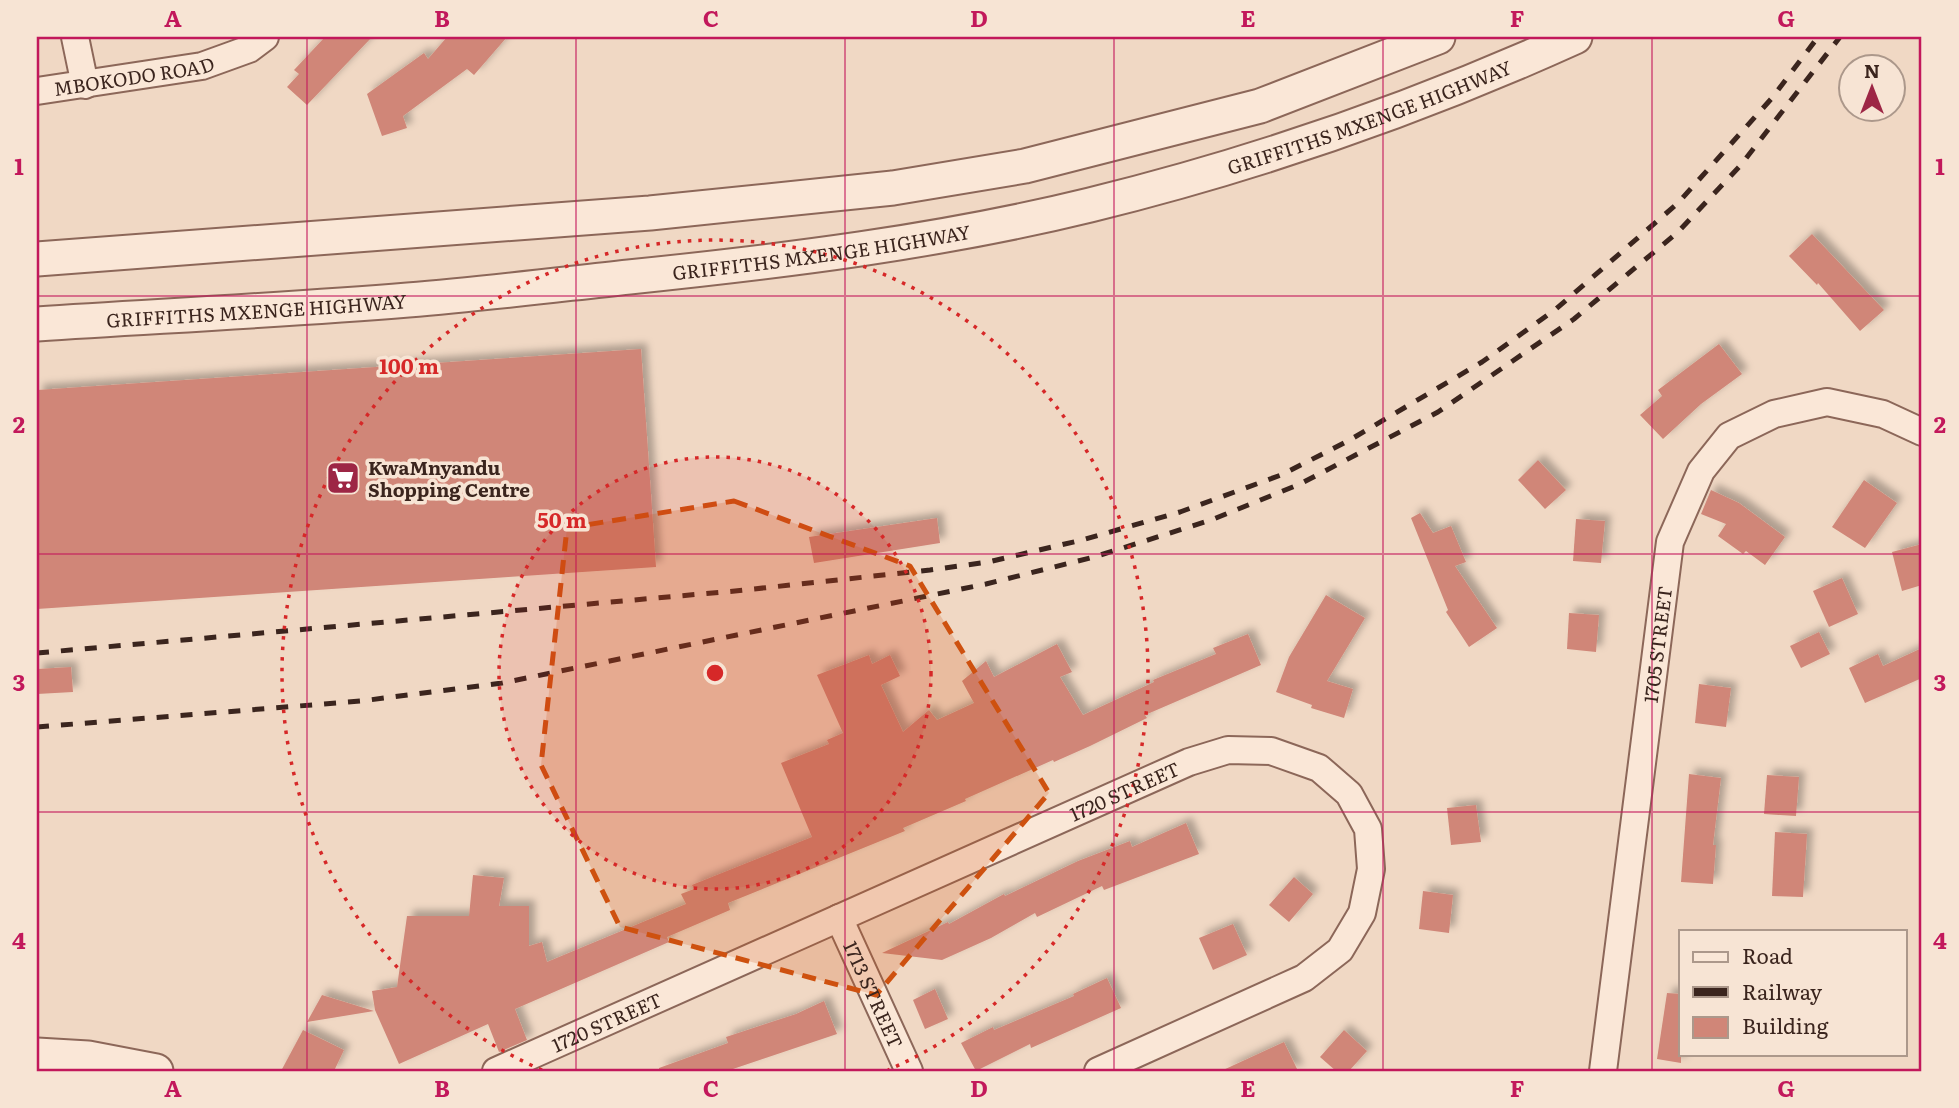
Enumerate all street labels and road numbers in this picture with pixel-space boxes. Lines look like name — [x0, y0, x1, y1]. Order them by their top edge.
street label: MBOKODO ROAD — [52, 49, 218, 102]
street label: GRIFFITHS MXENGE HIGHWAY — [1224, 52, 1516, 181]
street label: GRIFFITHS MXENGE HIGHWAY — [671, 217, 973, 286]
street label: GRIFFITHS MXENGE HIGHWAY — [105, 286, 408, 334]
street label: 1705 STREET — [1636, 584, 1678, 705]
street label: 1720 STREET — [1065, 754, 1184, 828]
street label: 1713 STREET — [837, 936, 911, 1053]
street label: 1720 STREET — [547, 985, 666, 1058]

